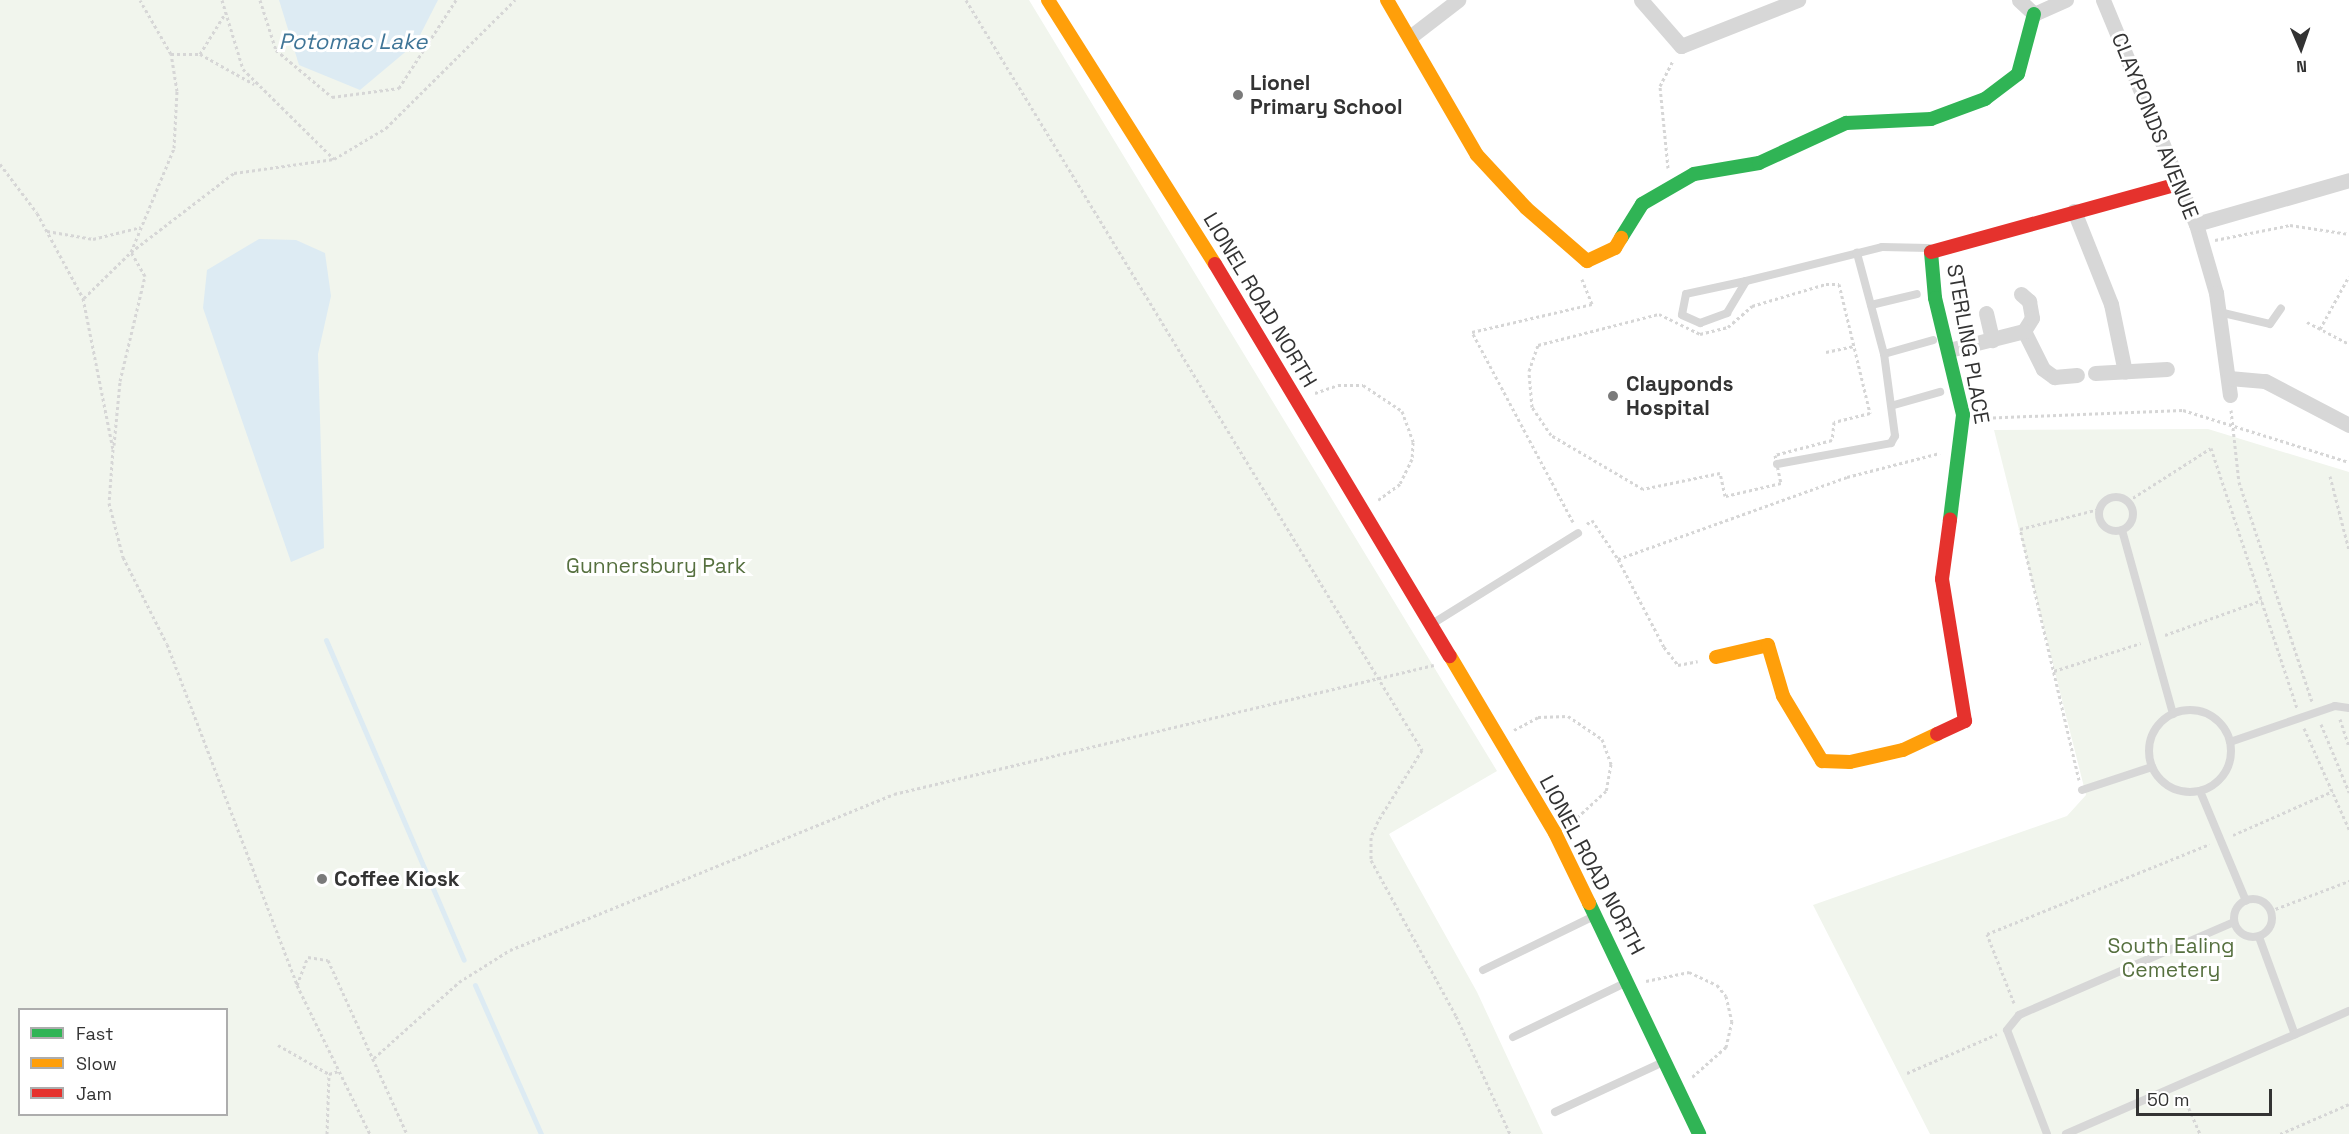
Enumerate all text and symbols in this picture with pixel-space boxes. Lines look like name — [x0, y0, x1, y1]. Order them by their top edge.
north arrow — [2271, 18, 2331, 78]
water label: Potomac Lake — [279, 29, 427, 55]
street label: CLAYPONDS AVENUE — [2106, 29, 2204, 223]
text: N — [2296, 56, 2307, 77]
place label: Lionel Primary School — [1250, 70, 1403, 120]
marker: Lionel Primary School — [1231, 88, 1245, 102]
street label: LIONEL ROAD NORTH — [1198, 208, 1322, 392]
street label: STERLING PLACE — [1942, 262, 1994, 426]
place label: Clayponds Hospital — [1626, 371, 1733, 421]
marker: Clayponds Hospital — [1604, 387, 1622, 405]
park label: Gunnersbury Park — [566, 553, 746, 579]
street label: LIONEL ROAD NORTH — [1534, 771, 1650, 959]
place label: Coffee Kiosk — [334, 866, 460, 892]
marker: Coffee Kiosk — [315, 872, 329, 886]
park label: South Ealing Cemetery — [2107, 933, 2235, 983]
legend — [18, 1008, 228, 1116]
text: Fast — [76, 1022, 113, 1045]
text: Slow — [76, 1052, 117, 1075]
scale bar — [2139, 1077, 2276, 1115]
text: Jam — [76, 1082, 112, 1105]
text: 50 m — [2147, 1088, 2189, 1111]

